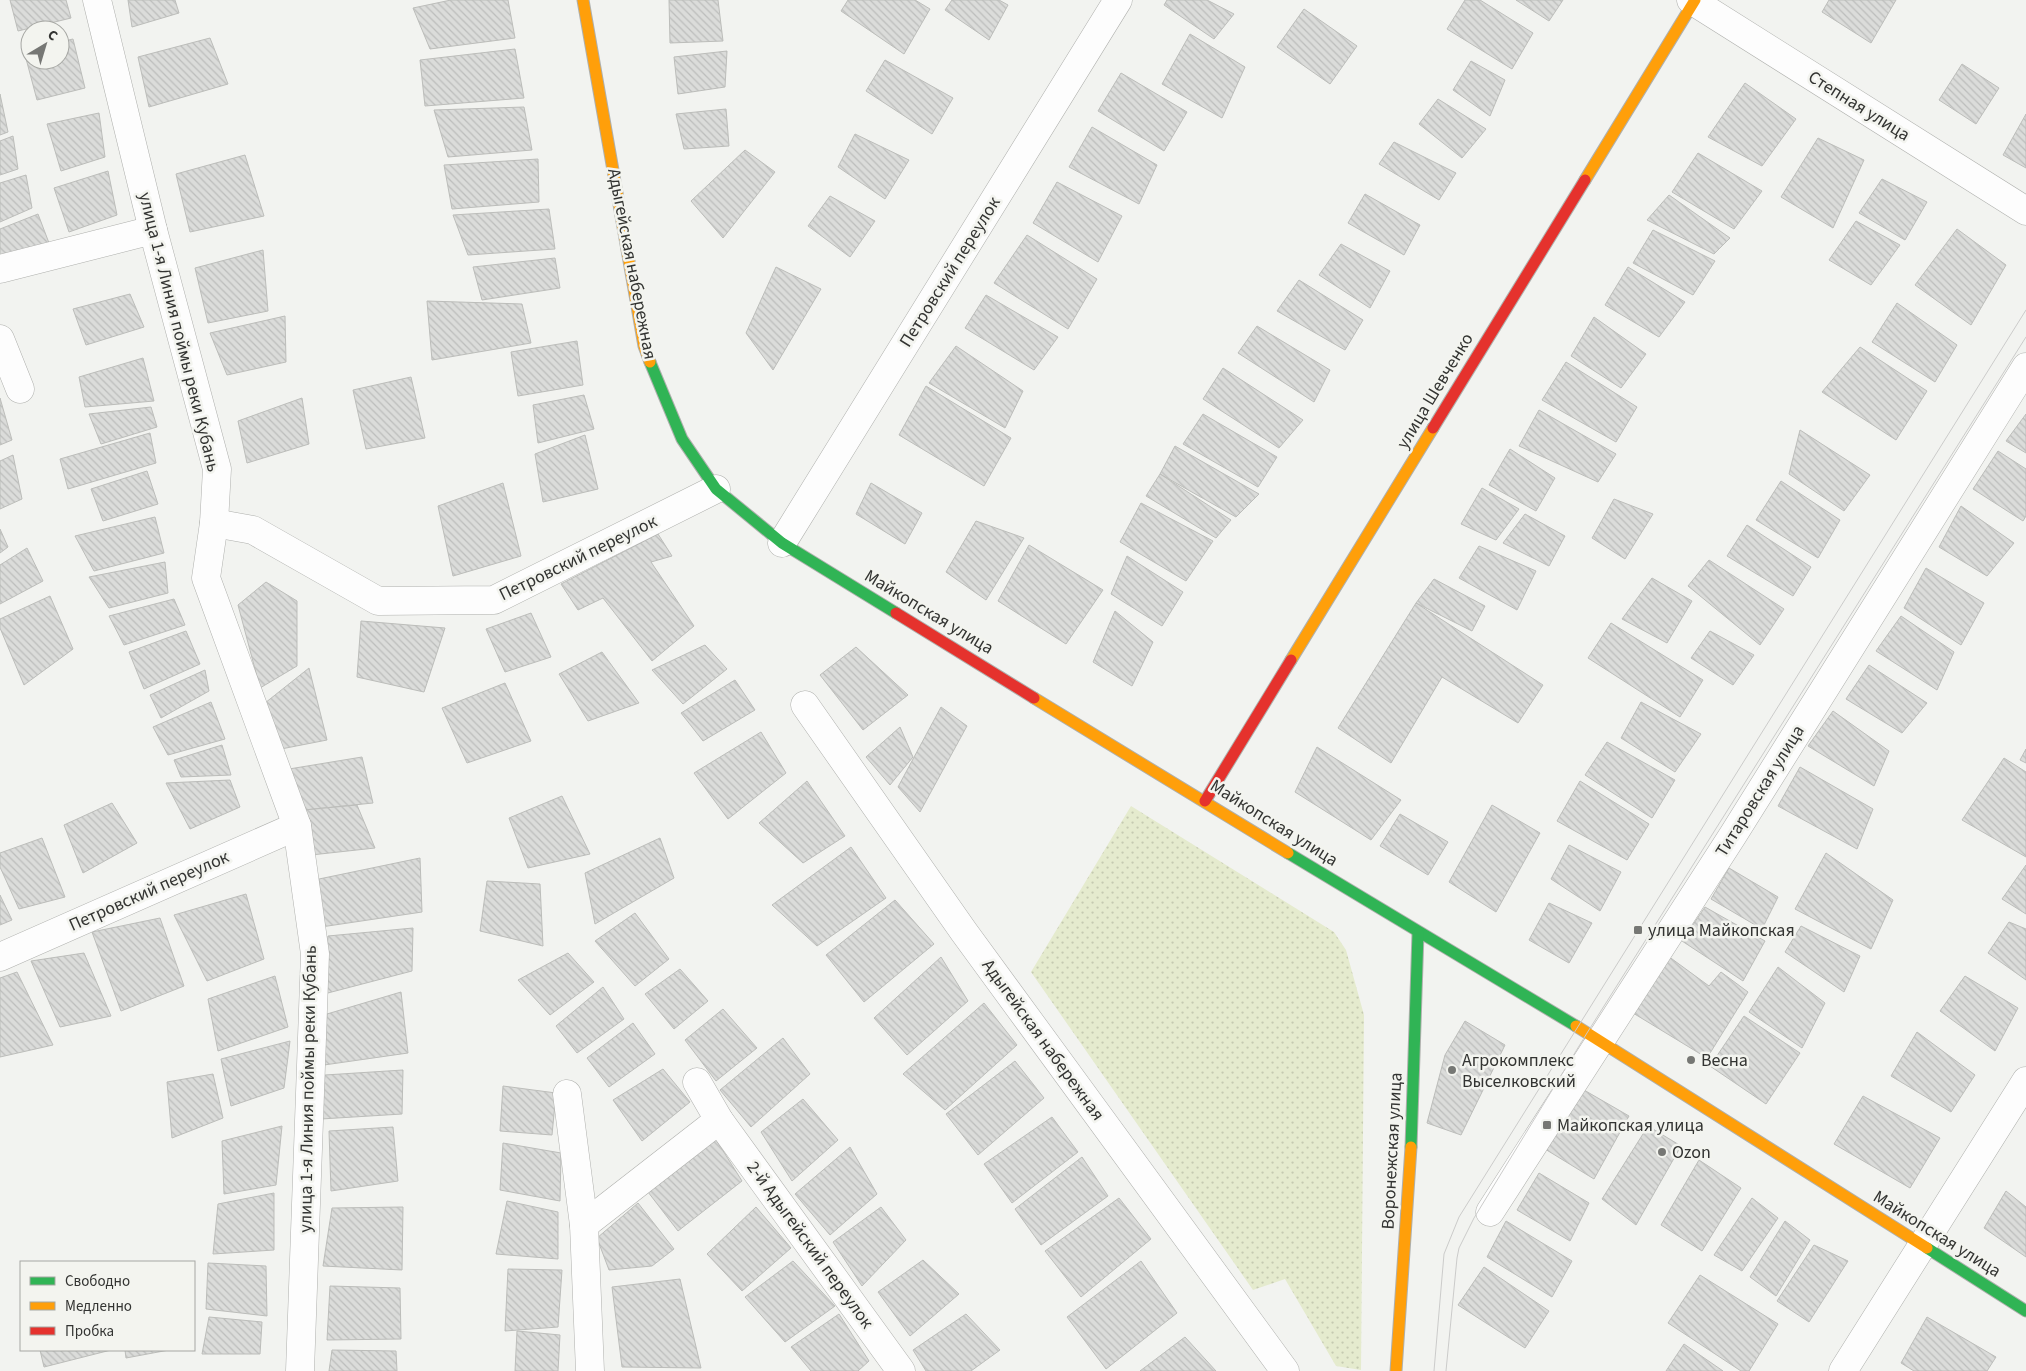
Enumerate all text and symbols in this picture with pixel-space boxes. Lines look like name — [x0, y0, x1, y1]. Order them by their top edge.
north arrow — [20, 20, 70, 70]
text: С — [43, 25, 62, 46]
street label: Степная улица — [1803, 65, 1915, 147]
street label: Адыгейская набережная — [601, 166, 663, 362]
street label: улица 1-я Линия поймы реки Кубань — [132, 190, 226, 475]
street label: Петровский переулок — [894, 192, 1006, 352]
street label: улица Шевченко — [1391, 328, 1479, 454]
street label: Петровский переулок — [495, 509, 661, 607]
street label: Майкопская улица — [860, 564, 998, 660]
street label: Титаровская улица — [1709, 720, 1811, 862]
street label: Майкопская улица — [1205, 774, 1343, 872]
street label: Петровский переулок — [65, 844, 233, 938]
place label: улица Майкопская — [1648, 918, 1795, 943]
marker: улица Майкопская — [1632, 924, 1644, 936]
street label: улица 1-я Линия поймы реки Кубань — [293, 945, 323, 1233]
street label: Адыгейская набережная — [976, 954, 1110, 1126]
place label: Агрокомплекс Выселковский — [1462, 1048, 1576, 1094]
place label: Весна — [1701, 1048, 1748, 1073]
marker: Весна — [1685, 1054, 1697, 1066]
marker: Агрокомплекс Выселковский — [1446, 1064, 1458, 1076]
street label: Воронежская улица — [1375, 1072, 1409, 1230]
place label: Майкопская улица — [1557, 1113, 1704, 1138]
marker: Майкопская улица — [1541, 1119, 1553, 1131]
place label: Ozon — [1672, 1140, 1711, 1165]
marker: Ozon — [1656, 1146, 1668, 1158]
street label: 2-й Адыгейский переулок — [741, 1156, 879, 1334]
street label: Майкопская улица — [1868, 1185, 2006, 1283]
legend — [20, 1261, 195, 1351]
text: Свободно — [65, 1271, 130, 1292]
text: Медленно — [65, 1296, 132, 1317]
text: Пробка — [65, 1321, 114, 1342]

